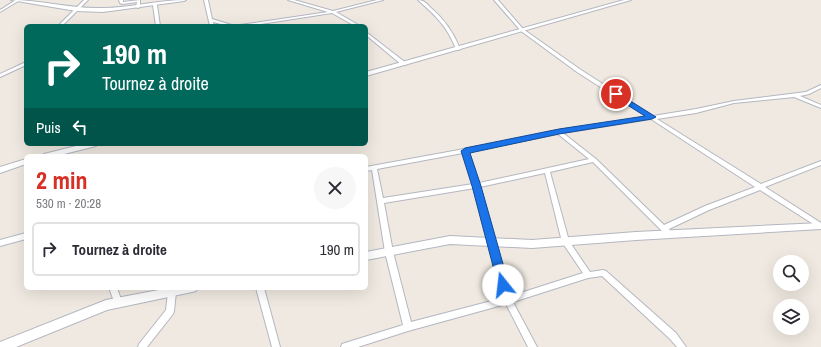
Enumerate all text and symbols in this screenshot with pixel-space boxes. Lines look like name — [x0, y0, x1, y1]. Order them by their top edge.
text: 190 m — [102, 35, 167, 73]
icon: right — [36, 40, 88, 92]
text: Tournez à droite — [102, 71, 209, 96]
pin — [599, 77, 633, 111]
icon: arrive — [605, 83, 627, 105]
icon: left — [69, 116, 91, 138]
text: Puis — [36, 117, 61, 138]
text: 2 min — [36, 164, 87, 196]
button: close — [314, 167, 356, 209]
text: 530 m · 20:28 — [36, 195, 101, 212]
icon: right — [38, 238, 60, 260]
text: Tournez à droite — [72, 239, 167, 260]
text: 190 m — [320, 239, 354, 260]
map controls — [773, 255, 809, 335]
button: search — [773, 255, 809, 291]
position arrow — [482, 264, 524, 306]
button: layers — [773, 299, 809, 335]

